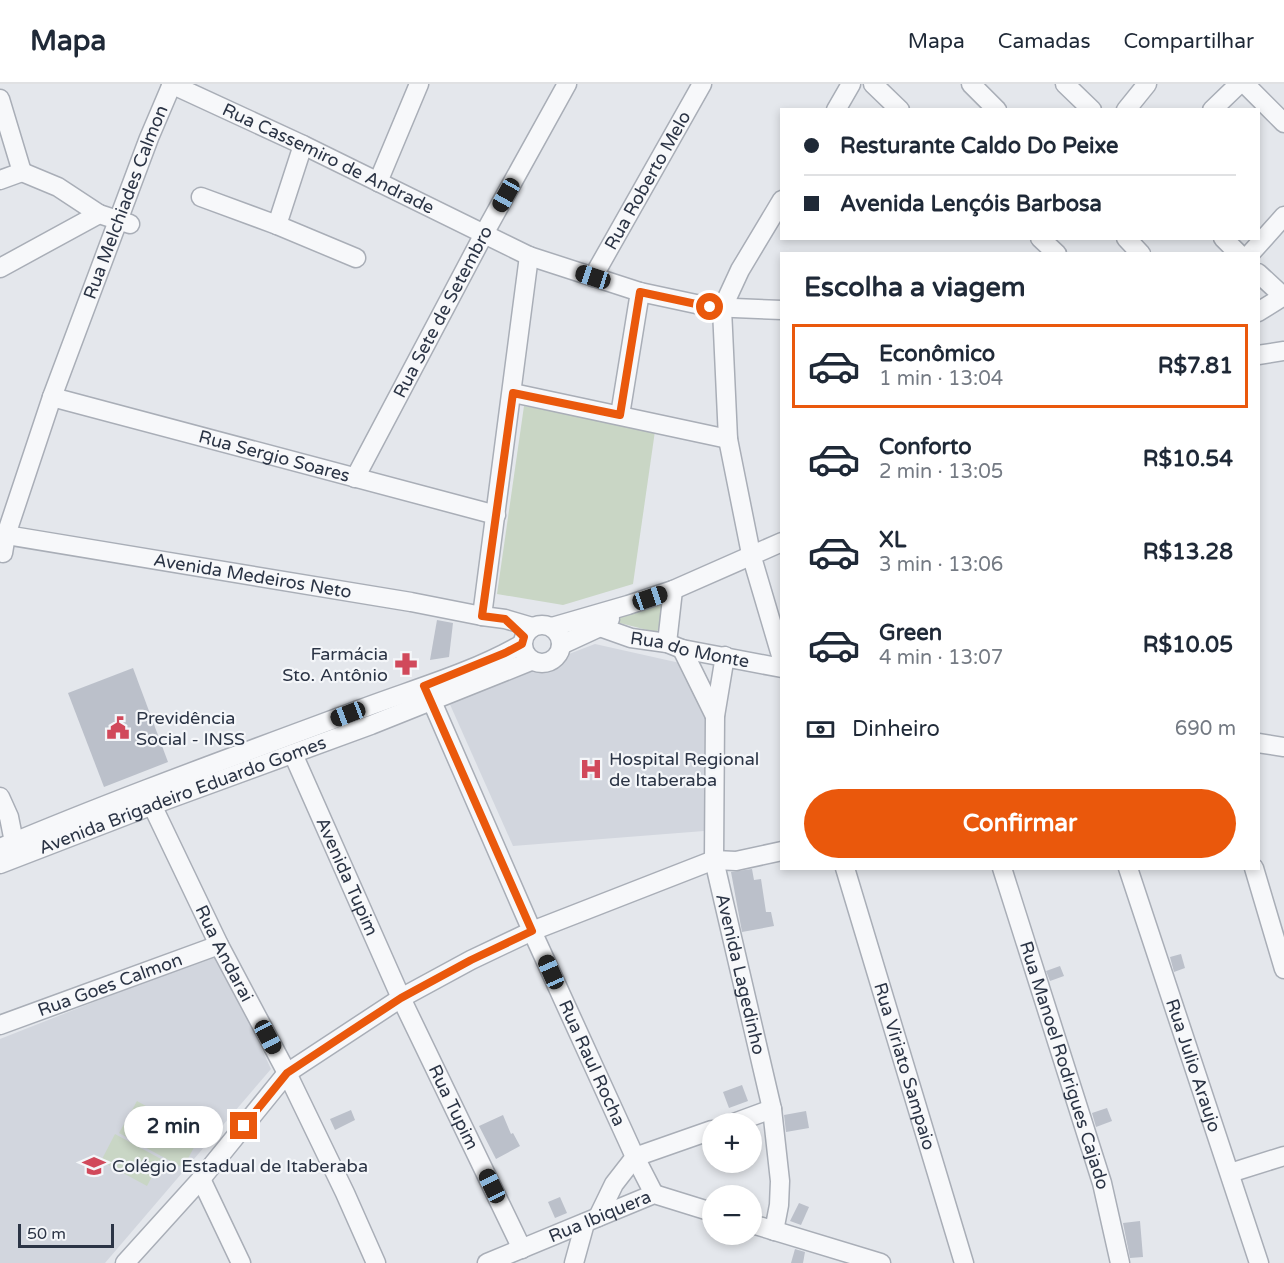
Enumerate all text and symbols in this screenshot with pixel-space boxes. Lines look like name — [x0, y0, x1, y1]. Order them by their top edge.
text: Mapa — [30, 24, 106, 58]
text: Mapa — [908, 29, 965, 54]
text: Camadas — [998, 29, 1090, 54]
text: Compartilhar — [1123, 29, 1254, 54]
street label: Rua Cassemiro de Andrade — [219, 98, 438, 219]
street label: Rua Melchiades Calmon — [79, 102, 173, 302]
street label: Rua Roberto Melo — [600, 107, 696, 254]
text: Resturante Caldo Do Peixe — [840, 133, 1119, 159]
car — [489, 175, 523, 215]
text: Avenida Lençóis Barbosa — [840, 191, 1102, 217]
street label: Rua Sete de Setembro — [388, 222, 497, 402]
car — [573, 263, 613, 291]
text: Escolha a viagem — [804, 271, 1026, 304]
route start — [696, 293, 723, 320]
icon: car — [807, 339, 861, 393]
text: Econômico — [879, 341, 995, 367]
text: R$7.81 — [1158, 353, 1233, 379]
text: 1 min · 13:04 — [879, 367, 1003, 391]
street label: Rua Sergio Soares — [196, 425, 352, 487]
icon: car — [807, 432, 861, 486]
text: Conforto — [879, 434, 972, 460]
text: R$10.54 — [1143, 446, 1233, 472]
text: 2 min · 13:05 — [879, 460, 1003, 484]
icon: car — [807, 525, 861, 579]
text: XL — [879, 527, 906, 553]
text: R$13.28 — [1143, 539, 1233, 565]
street label: Avenida Medeiros Neto — [152, 549, 353, 603]
text: 3 min · 13:06 — [879, 553, 1003, 577]
car — [630, 584, 670, 612]
icon: car — [807, 618, 861, 672]
text: Green — [879, 620, 942, 646]
street label: Rua do Monte — [629, 627, 751, 673]
text: R$10.05 — [1143, 632, 1233, 658]
place label: Farmácia Sto. Antônio — [282, 643, 388, 686]
text: 4 min · 13:07 — [879, 646, 1003, 670]
pharmacy icon: Farmácia Sto. Antônio — [393, 651, 419, 677]
car — [328, 699, 368, 729]
place label: Previdência Social - INSS — [136, 707, 245, 750]
icon: cash — [804, 713, 837, 746]
public building icon: Previdência Social - INSS — [105, 715, 131, 741]
text: Dinheiro — [852, 716, 940, 742]
text: 690 m — [1175, 717, 1236, 741]
street label: Avenida Brigadeiro Eduardo Gomes — [36, 731, 329, 859]
place label: Hospital Regional de Itaberaba — [609, 748, 759, 791]
hospital icon: Hospital Regional de Itaberaba — [578, 756, 604, 782]
button: Confirmar — [804, 789, 1236, 858]
street label: Avenida Tupim — [311, 814, 383, 939]
street label: Avenida Lagedinho — [711, 891, 770, 1057]
street label: Rua Andarai — [190, 901, 258, 1006]
street label: Rua Manoel Rodrigues Cajado — [1015, 938, 1114, 1192]
street label: Rua Goes Calmon — [35, 948, 185, 1021]
car — [535, 952, 567, 992]
street label: Rua Viriato Sampaio — [869, 980, 940, 1153]
street label: Rua Julio Araujo — [1161, 996, 1226, 1135]
street label: Rua Raul Rocha — [554, 997, 630, 1130]
car — [252, 1017, 284, 1057]
street label: Rua Tupim — [424, 1061, 483, 1153]
callout: 2 min — [124, 1105, 223, 1147]
route end — [230, 1112, 257, 1139]
map controls — [702, 1113, 762, 1245]
button: + — [702, 1113, 762, 1173]
text: 2 min — [147, 1115, 200, 1139]
school or university icon: Colégio Estadual de Itaberaba — [81, 1153, 107, 1179]
place label: Colégio Estadual de Itaberaba — [112, 1155, 368, 1177]
car — [476, 1166, 508, 1206]
street label: Rua Ibiquera — [545, 1185, 654, 1247]
button: − — [702, 1185, 762, 1245]
scale bar — [18, 1221, 114, 1248]
text: 50 m — [27, 1224, 66, 1244]

